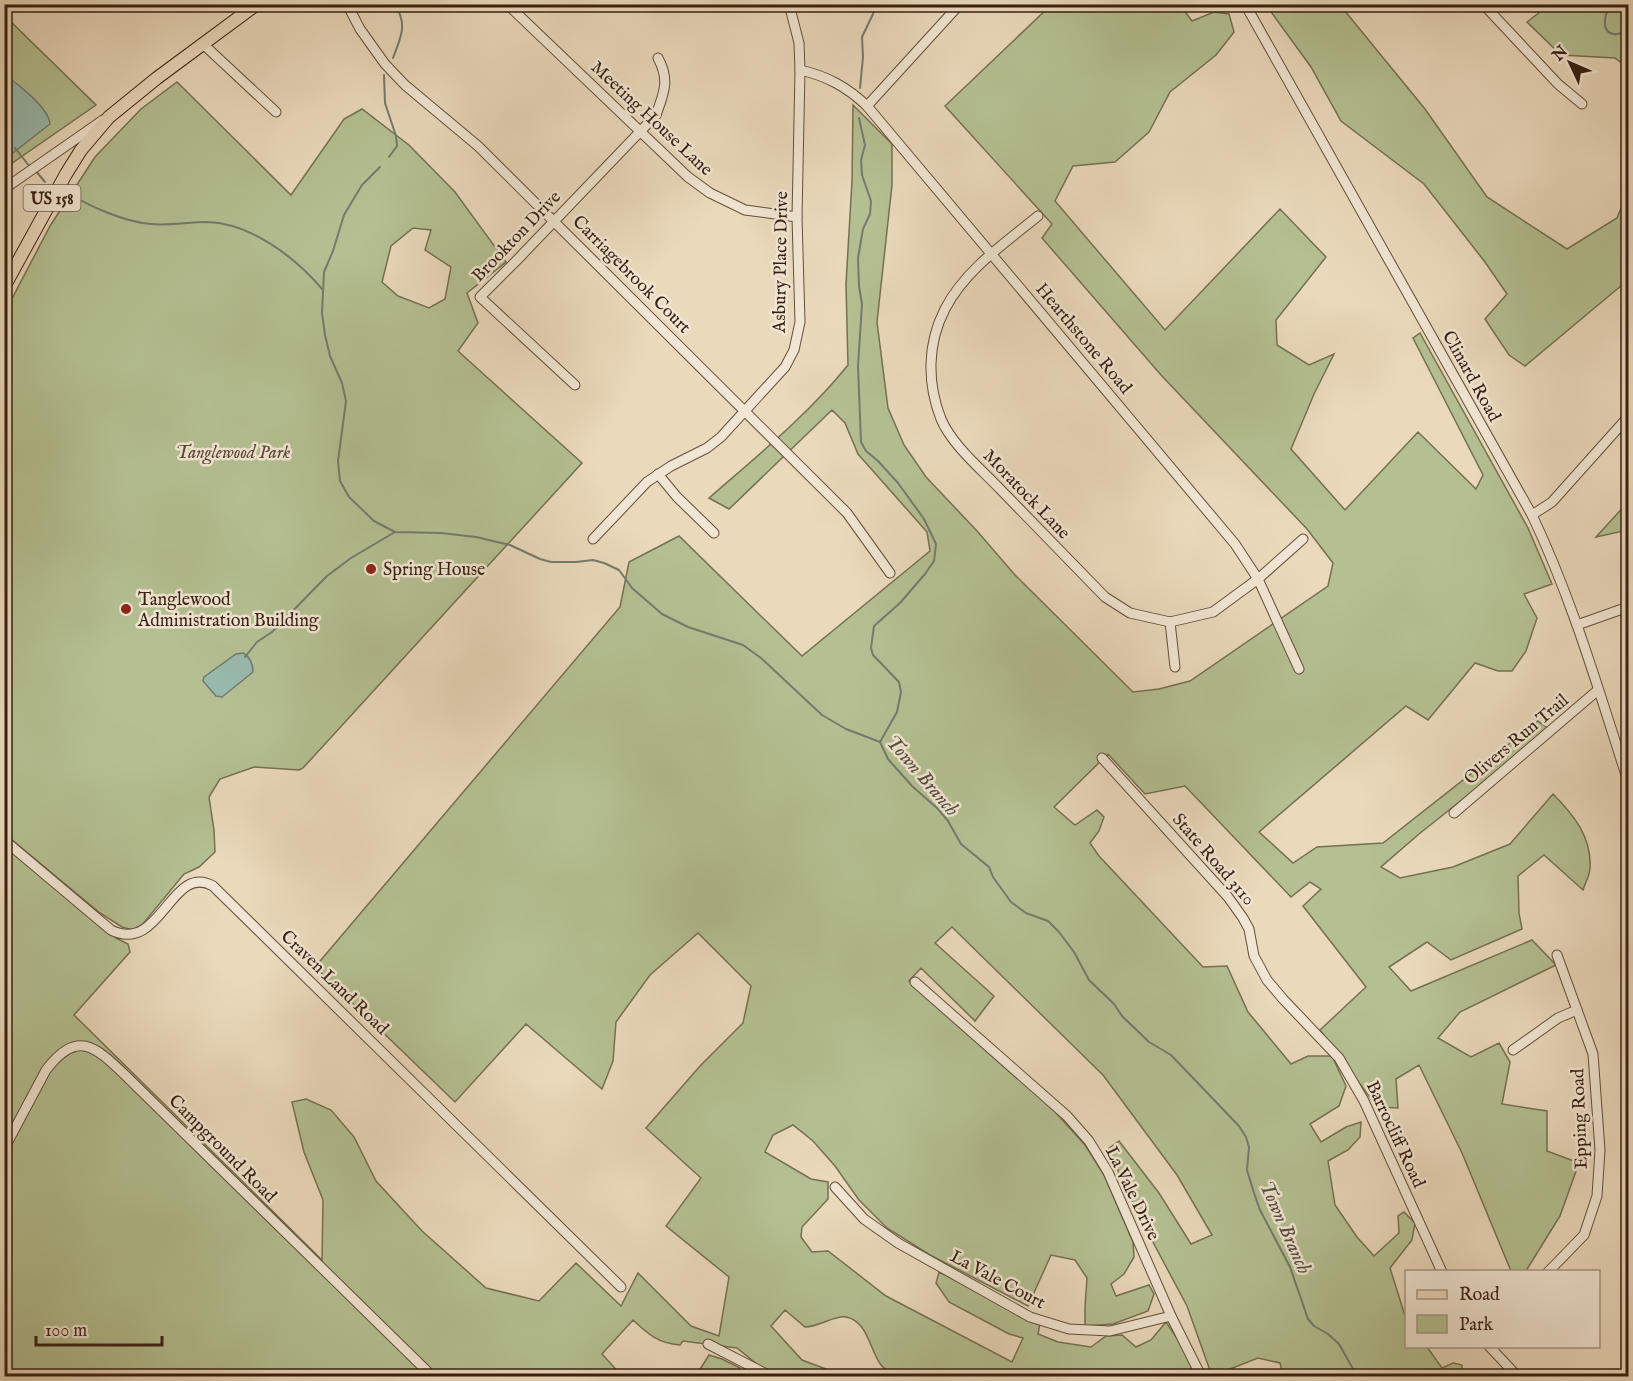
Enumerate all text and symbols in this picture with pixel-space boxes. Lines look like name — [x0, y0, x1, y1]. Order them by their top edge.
north arrow — [1540, 33, 1600, 93]
text: N — [1548, 42, 1573, 67]
street label: Meeting House Lane — [585, 57, 717, 182]
road number: US 158 — [23, 185, 80, 211]
street label: Brookton Drive — [468, 186, 567, 288]
street label: Asbury Place Drive — [769, 191, 794, 334]
street label: Carriagebrook Court — [567, 211, 695, 339]
street label: Hearthstone Road — [1030, 279, 1136, 400]
street label: Clinard Road — [1436, 327, 1505, 427]
park label: Tanglewood Park — [176, 442, 290, 465]
street label: Moratock Lane — [977, 445, 1075, 545]
place label: Spring House — [383, 559, 485, 582]
marker: Spring House — [364, 562, 378, 576]
place label: Tanglewood Administration Building — [137, 589, 319, 633]
marker: Tanglewood Administration Building — [119, 602, 133, 616]
street label: Olivers Run Trail — [1460, 690, 1574, 791]
water label: Town Branch — [880, 730, 964, 822]
street label: State Road 3110 — [1166, 809, 1259, 911]
street label: Craven Land Road — [275, 926, 393, 1041]
street label: Epping Road — [1567, 1068, 1594, 1170]
street label: Barrocliff Road — [1360, 1077, 1430, 1192]
street label: Campground Road — [163, 1090, 281, 1208]
street label: La Vale Drive — [1099, 1143, 1164, 1244]
water label: Town Branch — [1253, 1177, 1317, 1279]
street label: La Vale Court — [946, 1246, 1049, 1315]
legend — [1405, 1270, 1600, 1348]
text: Road — [1459, 1284, 1500, 1307]
scale bar — [36, 1309, 162, 1347]
text: Park — [1459, 1314, 1494, 1337]
text: 100 m — [45, 1320, 87, 1343]

